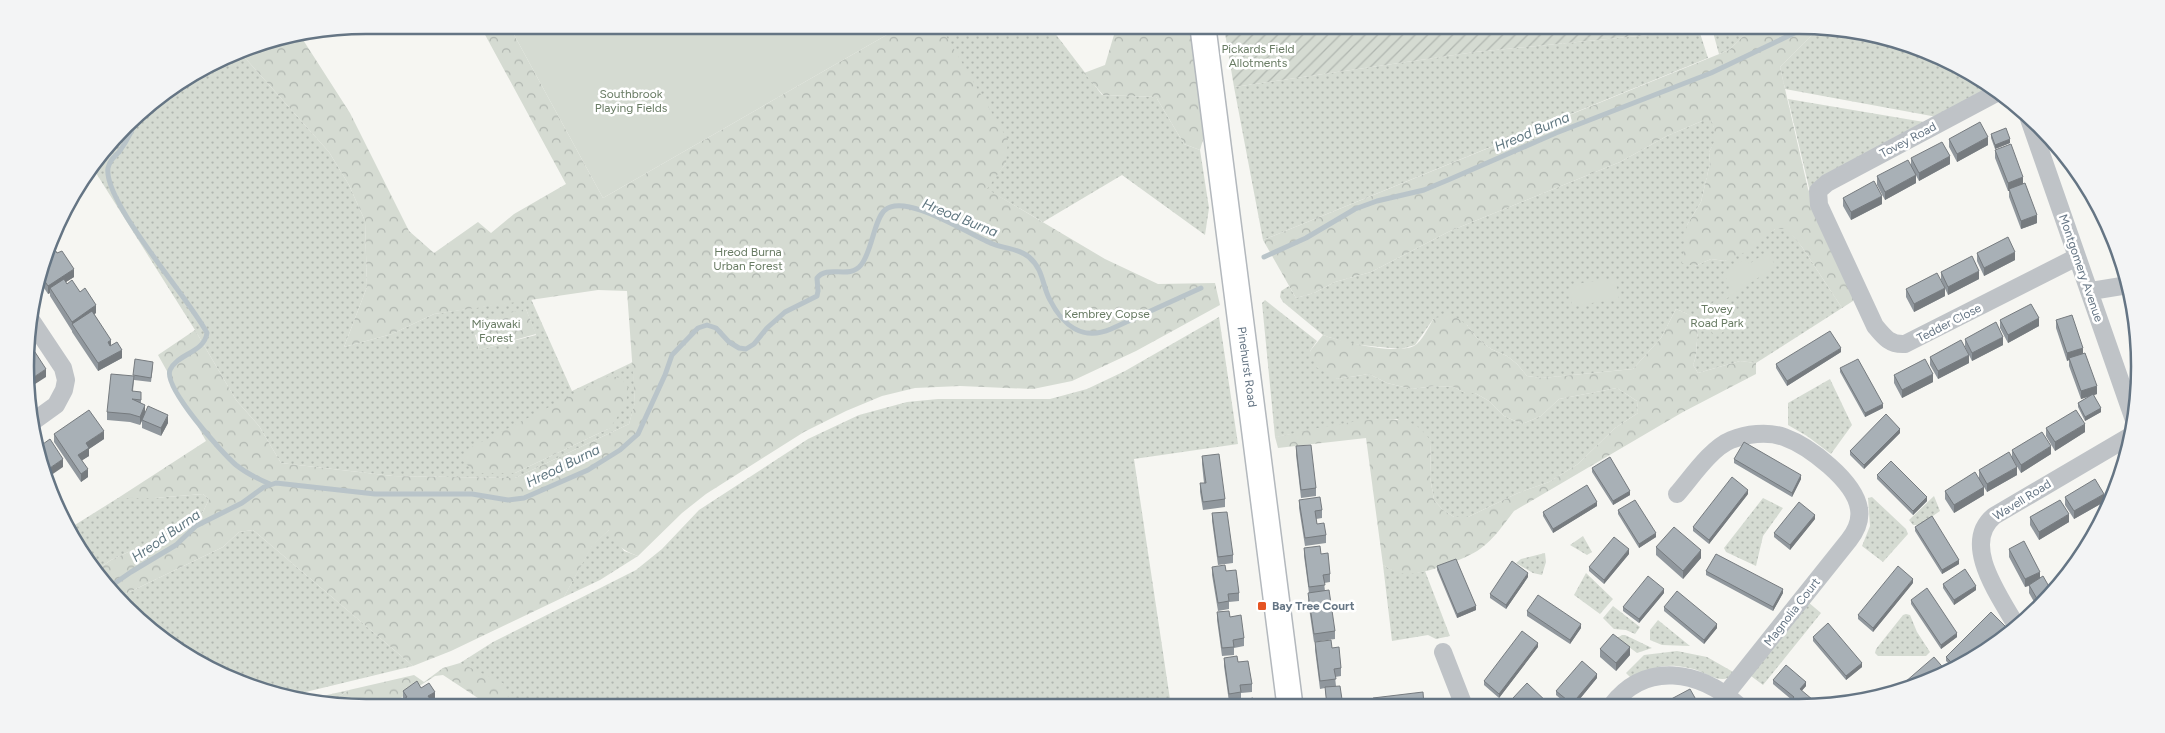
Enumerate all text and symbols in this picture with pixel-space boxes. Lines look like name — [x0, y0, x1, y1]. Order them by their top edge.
park label: Pickards Field Allotments — [1221, 42, 1295, 70]
park label: Southbrook Playing Fields — [595, 87, 668, 115]
water label: Hreod Burna — [1492, 109, 1572, 155]
street label: Tovey Road — [1877, 119, 1939, 161]
water label: Hreod Burna — [920, 195, 1000, 241]
street label: Montgomery Avenue — [2056, 212, 2106, 324]
park label: Hreod Burna Urban Forest — [713, 245, 783, 273]
street label: Tedder Close — [1914, 301, 1984, 345]
park label: Tovey Road Park — [1690, 302, 1744, 330]
park label: Kembrey Copse — [1064, 307, 1150, 321]
park label: Miyawaki Forest — [471, 317, 521, 345]
street label: Pinehurst Road — [1234, 326, 1260, 408]
water label: Hreod Burna — [523, 441, 603, 491]
street label: Wavell Road — [1990, 477, 2054, 523]
water label: Hreod Burna — [128, 506, 204, 566]
street label: Magnolia Court — [1761, 575, 1823, 649]
place label: Bay Tree Court — [1272, 599, 1355, 613]
marker: Bay Tree Court — [1256, 600, 1268, 612]

